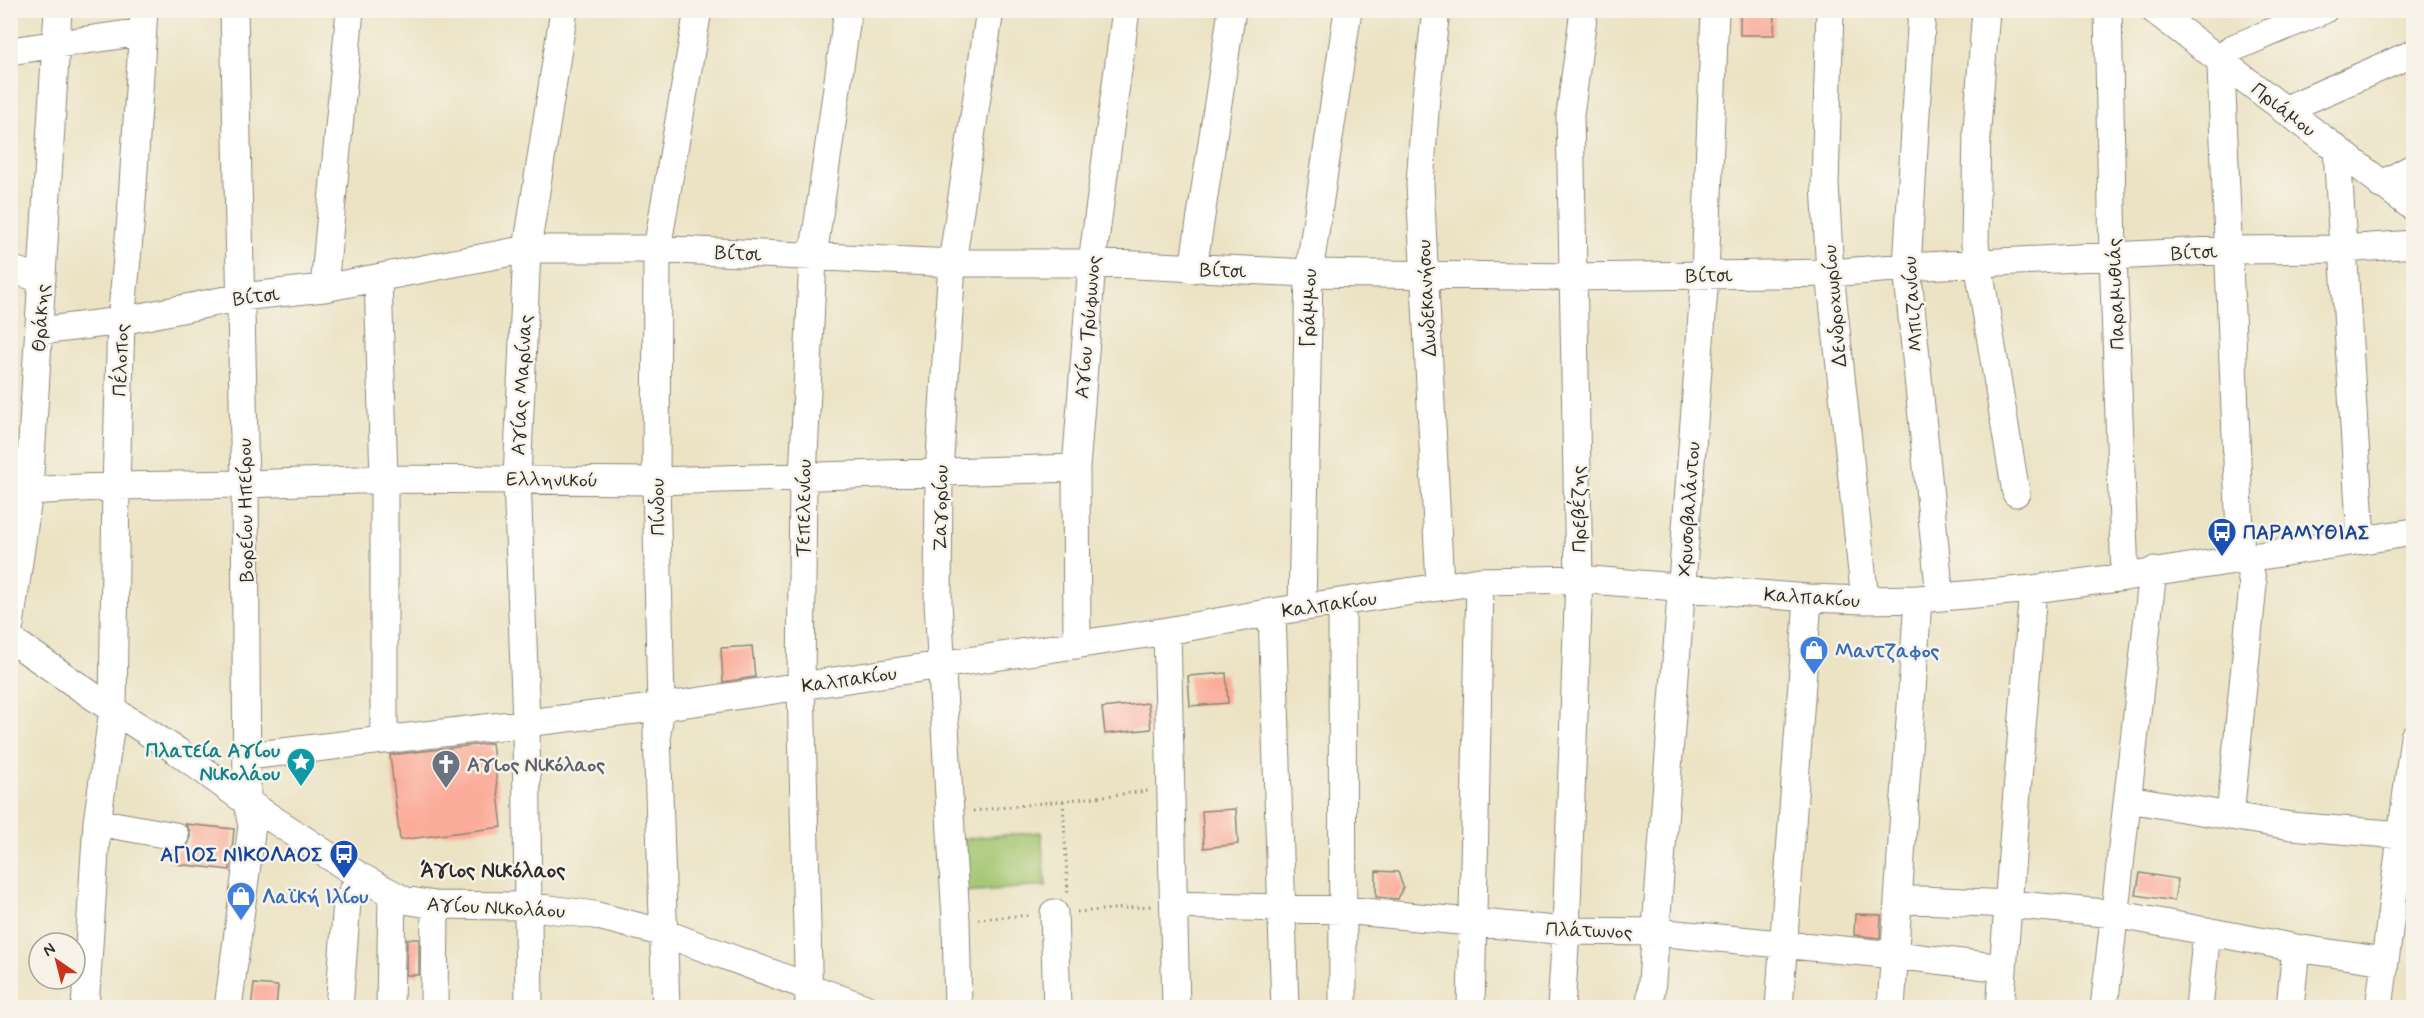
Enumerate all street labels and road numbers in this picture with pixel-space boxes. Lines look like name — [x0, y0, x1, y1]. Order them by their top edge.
street label: Πριάμου — [2245, 76, 2321, 144]
street label: Παραμυθιάς — [2101, 237, 2132, 350]
street label: Δωδεκανήσου — [1411, 239, 1444, 357]
street label: Βίτσι — [2170, 239, 2219, 268]
street label: Βίτσι — [714, 240, 763, 269]
street label: Δενδροχωρίου — [1817, 244, 1854, 368]
street label: Αγίου Τρύφωνος — [1069, 254, 1108, 400]
street label: Μπιζανίου — [1897, 255, 1930, 353]
street label: Βίτσι — [1199, 257, 1247, 286]
street label: Βίτσι — [1686, 263, 1733, 290]
street label: Γράμμου — [1295, 268, 1324, 348]
street label: Βίτσι — [231, 281, 282, 314]
street label: Θράκης — [26, 283, 57, 353]
street label: Αγίας Μαρίνας — [505, 314, 540, 456]
street label: Πέλοπος — [107, 323, 136, 397]
street label: Βορείου Ηπείρου — [232, 438, 261, 582]
street label: Χρυσοβαλάντου — [1671, 441, 1708, 578]
street label: Τεπελενίου — [790, 459, 819, 557]
street label: Ζαγορίου — [927, 465, 956, 551]
street label: Πρεβέζης — [1565, 465, 1594, 553]
street label: Ελληνικού — [506, 466, 598, 495]
street label: Πίνδου — [644, 478, 673, 536]
street label: Καλπακίου — [1763, 582, 1861, 615]
street label: Καλπακίου — [1280, 585, 1379, 626]
street label: Καλπακίου — [800, 660, 899, 701]
street label: Αγίου Νικολάου — [426, 891, 566, 926]
street label: Πλάτωνος — [1545, 916, 1633, 947]

